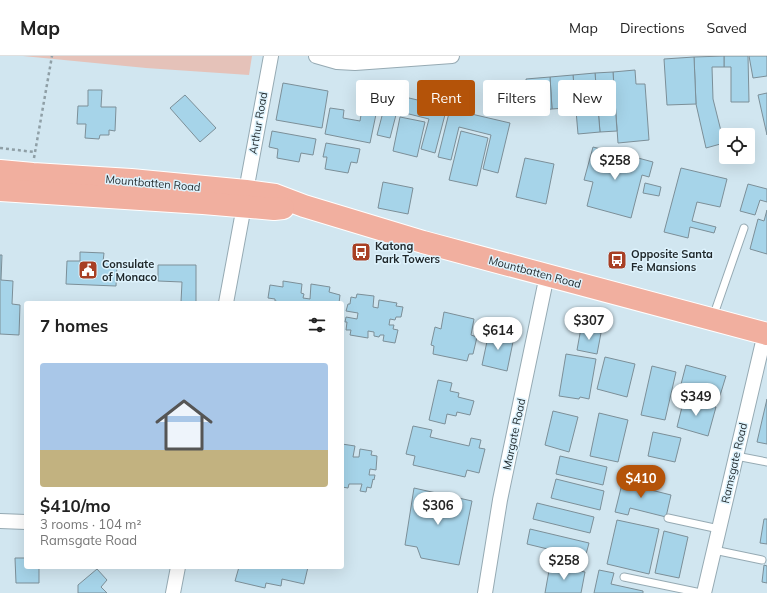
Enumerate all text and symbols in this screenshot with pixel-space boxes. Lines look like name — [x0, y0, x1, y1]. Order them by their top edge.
text: Map — [20, 16, 60, 40]
text: Map — [569, 19, 598, 37]
text: Directions — [620, 19, 685, 37]
text: Saved — [707, 19, 747, 37]
chip: Buy — [356, 80, 409, 116]
chip: Rent — [417, 80, 475, 116]
chip: Filters — [483, 80, 550, 116]
chip: New — [558, 80, 616, 116]
street label: Arthur Road — [246, 91, 270, 155]
map controls — [719, 128, 755, 164]
button: locate — [719, 128, 755, 164]
pin: $258 — [591, 147, 639, 181]
text: $258 — [599, 152, 631, 168]
street label: Mountbatten Road — [105, 172, 201, 194]
place label: Katong Park Towers — [375, 239, 441, 266]
bus stop icon: Katong Park Towers — [350, 241, 372, 263]
place label: Opposite Santa Fe Mansions — [631, 247, 713, 274]
bus stop icon: Opposite Santa Fe Mansions — [606, 249, 628, 271]
street label: Mountbatten Road — [487, 253, 583, 291]
place label: Consulate of Monaco — [102, 257, 157, 284]
public building icon: Consulate of Monaco — [77, 259, 99, 281]
pin: $307 — [565, 307, 613, 341]
text: $307 — [573, 312, 605, 328]
icon: filters — [306, 314, 328, 336]
text: 7 homes — [40, 315, 108, 336]
pin: $614 — [474, 317, 522, 351]
text: $614 — [482, 322, 514, 338]
pin: $349 — [672, 383, 720, 417]
text: $349 — [680, 388, 712, 404]
icon: home — [148, 389, 220, 461]
street label: Margate Road — [500, 397, 528, 471]
street label: Ramsgate Road — [718, 421, 750, 505]
pin: $410 — [617, 465, 665, 499]
text: $410 — [625, 470, 657, 486]
pin: $306 — [414, 492, 462, 526]
text: $410/mo — [40, 495, 111, 516]
text: $306 — [422, 497, 454, 513]
text: 3 rooms · 104 m² — [40, 516, 141, 532]
text: Ramsgate Road — [40, 532, 137, 548]
pin: $258 — [540, 547, 588, 581]
text: $258 — [548, 552, 580, 568]

